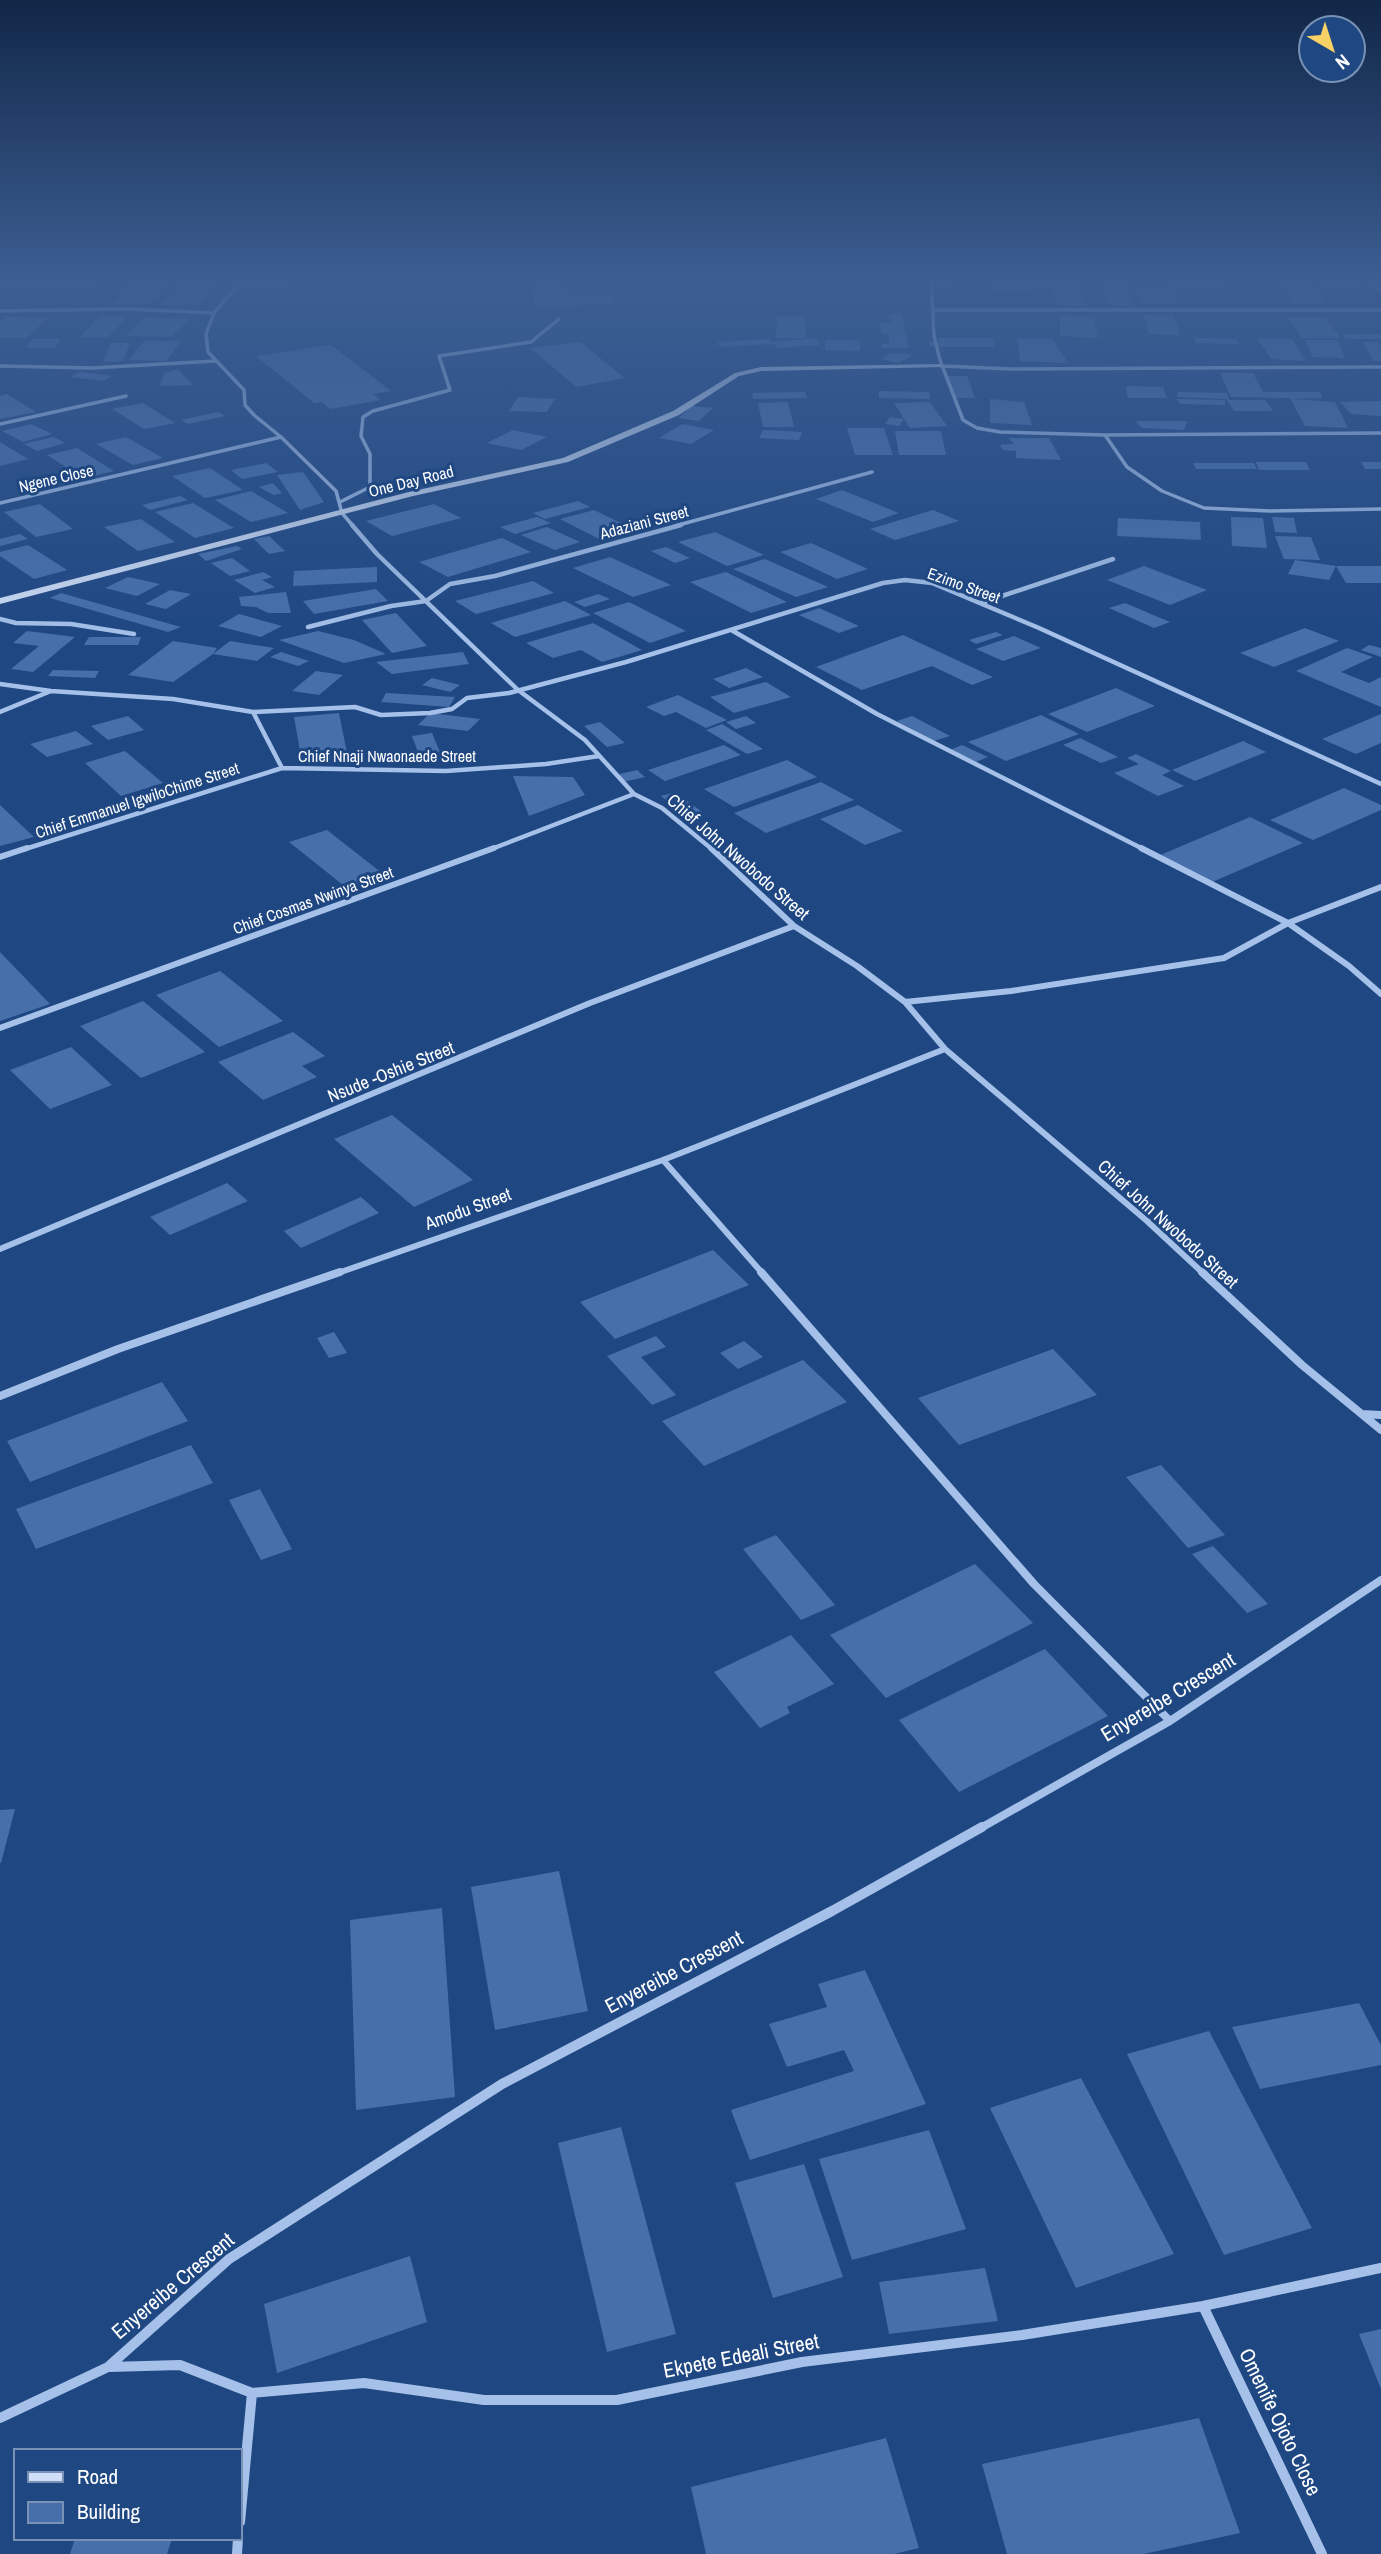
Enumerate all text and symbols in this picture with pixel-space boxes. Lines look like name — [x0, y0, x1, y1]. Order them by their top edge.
north arrow — [1297, 14, 1367, 84]
text: N — [1330, 49, 1355, 76]
street label: Ngene Close — [17, 459, 95, 497]
street label: One Day Road — [366, 460, 456, 502]
street label: Adaziani Street — [597, 500, 691, 545]
street label: Ezimo Street — [925, 562, 1004, 608]
street label: Chief Nnaji Nwaonaede Street — [298, 745, 476, 767]
street label: Chief Emmanuel IgwiloChime Street — [32, 757, 242, 843]
street label: Chief John Nwobodo Street — [662, 788, 815, 926]
street label: Chief Cosmas Nwinya Street — [230, 861, 397, 939]
street label: Nsude -Oshie Street — [324, 1035, 458, 1108]
street label: Chief John Nwobodo Street — [1093, 1154, 1244, 1294]
street label: Amodu Street — [420, 1181, 515, 1236]
street label: Enyereibe Crescent — [1095, 1645, 1241, 1748]
street label: Enyereibe Crescent — [600, 1923, 748, 2020]
street label: Enyereibe Crescent — [105, 2225, 240, 2346]
street label: Ekpete Edeali Street — [661, 2326, 821, 2385]
street label: Omenife Ojoto Close — [1232, 2343, 1329, 2500]
legend — [14, 2449, 242, 2540]
text: Road — [77, 2462, 118, 2491]
text: Building — [77, 2497, 141, 2526]

